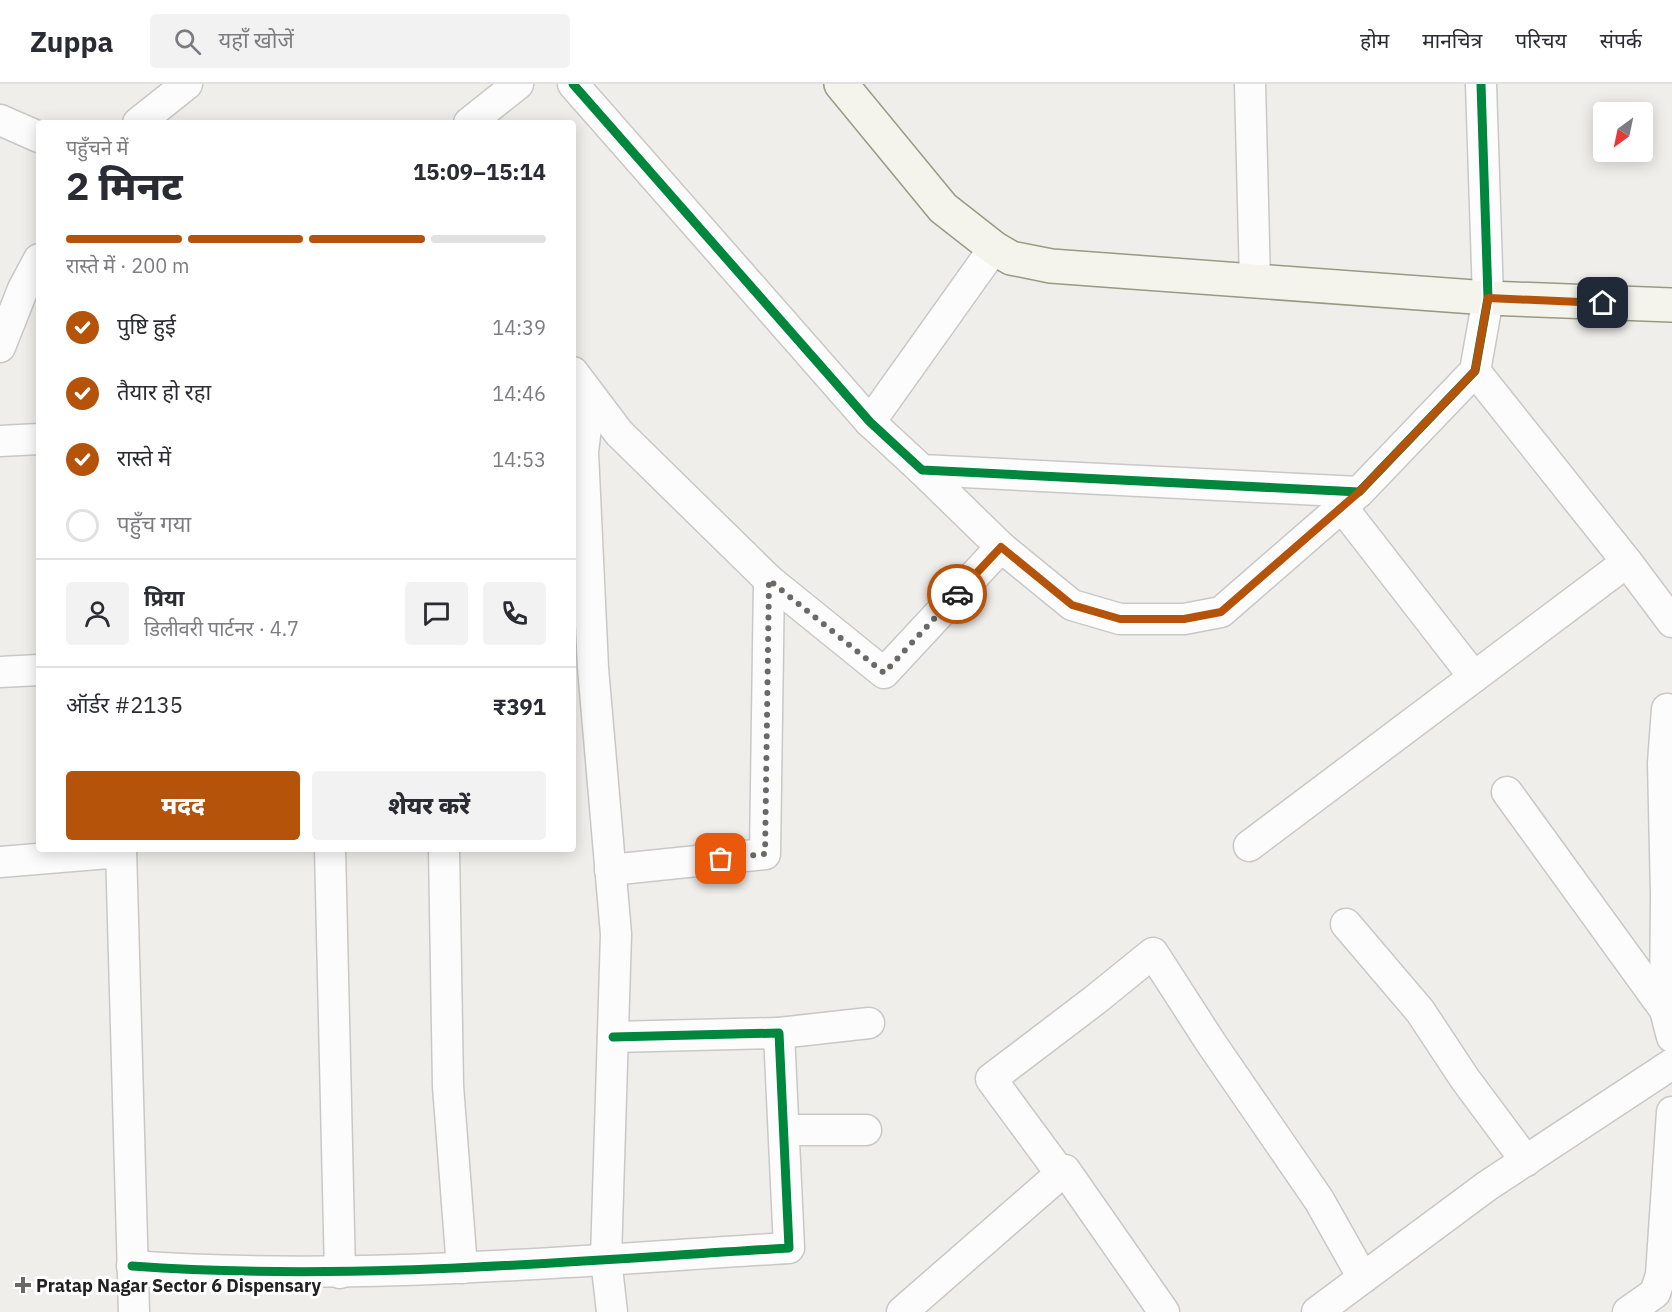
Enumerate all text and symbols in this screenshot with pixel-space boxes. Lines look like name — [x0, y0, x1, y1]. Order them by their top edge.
search box — [150, 14, 570, 68]
text: Zuppa — [30, 23, 114, 60]
icon: search — [171, 25, 204, 58]
text: यहाँ खोजें — [219, 25, 294, 54]
text: होम — [1360, 26, 1389, 54]
text: मानचित्र — [1422, 26, 1482, 54]
text: परिचय — [1515, 26, 1567, 54]
text: संपर्क — [1600, 26, 1642, 54]
north arrow — [1593, 102, 1653, 162]
map controls — [1593, 102, 1653, 162]
text: पहुँचने में — [66, 134, 128, 161]
text: 15:09–15:14 — [413, 157, 546, 186]
text: 2 मिनट — [66, 160, 183, 211]
text: रास्ते में · 200 m — [66, 252, 189, 279]
pin — [1577, 277, 1628, 328]
icon: home — [1586, 286, 1619, 319]
icon: check — [66, 311, 99, 344]
text: पुष्टि हुई — [117, 311, 176, 340]
text: 14:39 — [492, 314, 546, 341]
icon: check — [66, 377, 99, 410]
text: तैयार हो रहा — [117, 377, 211, 406]
text: 14:46 — [492, 380, 546, 407]
icon: check — [66, 443, 99, 476]
text: रास्ते में — [117, 443, 171, 472]
text: 14:53 — [492, 446, 546, 473]
text: पहुँच गया — [117, 509, 191, 538]
courier — [927, 564, 987, 624]
icon: car — [941, 578, 974, 611]
button: person — [66, 582, 129, 645]
button: chat — [405, 582, 468, 645]
button: phone — [483, 582, 546, 645]
text: प्रिया — [144, 583, 184, 612]
text: डिलीवरी पार्टनर · 4.7 — [144, 615, 299, 642]
text: ऑर्डर #2135 — [66, 690, 183, 719]
text: ₹391 — [493, 692, 546, 721]
button: मदद — [66, 771, 300, 840]
button: शेयर करें — [312, 771, 546, 840]
pin — [695, 833, 746, 884]
icon: bag — [704, 842, 737, 875]
place label: Pratap Nagar Sector 6 Dispensary — [36, 1274, 322, 1297]
marker: Pratap Nagar Sector 6 Dispensary — [14, 1276, 32, 1294]

